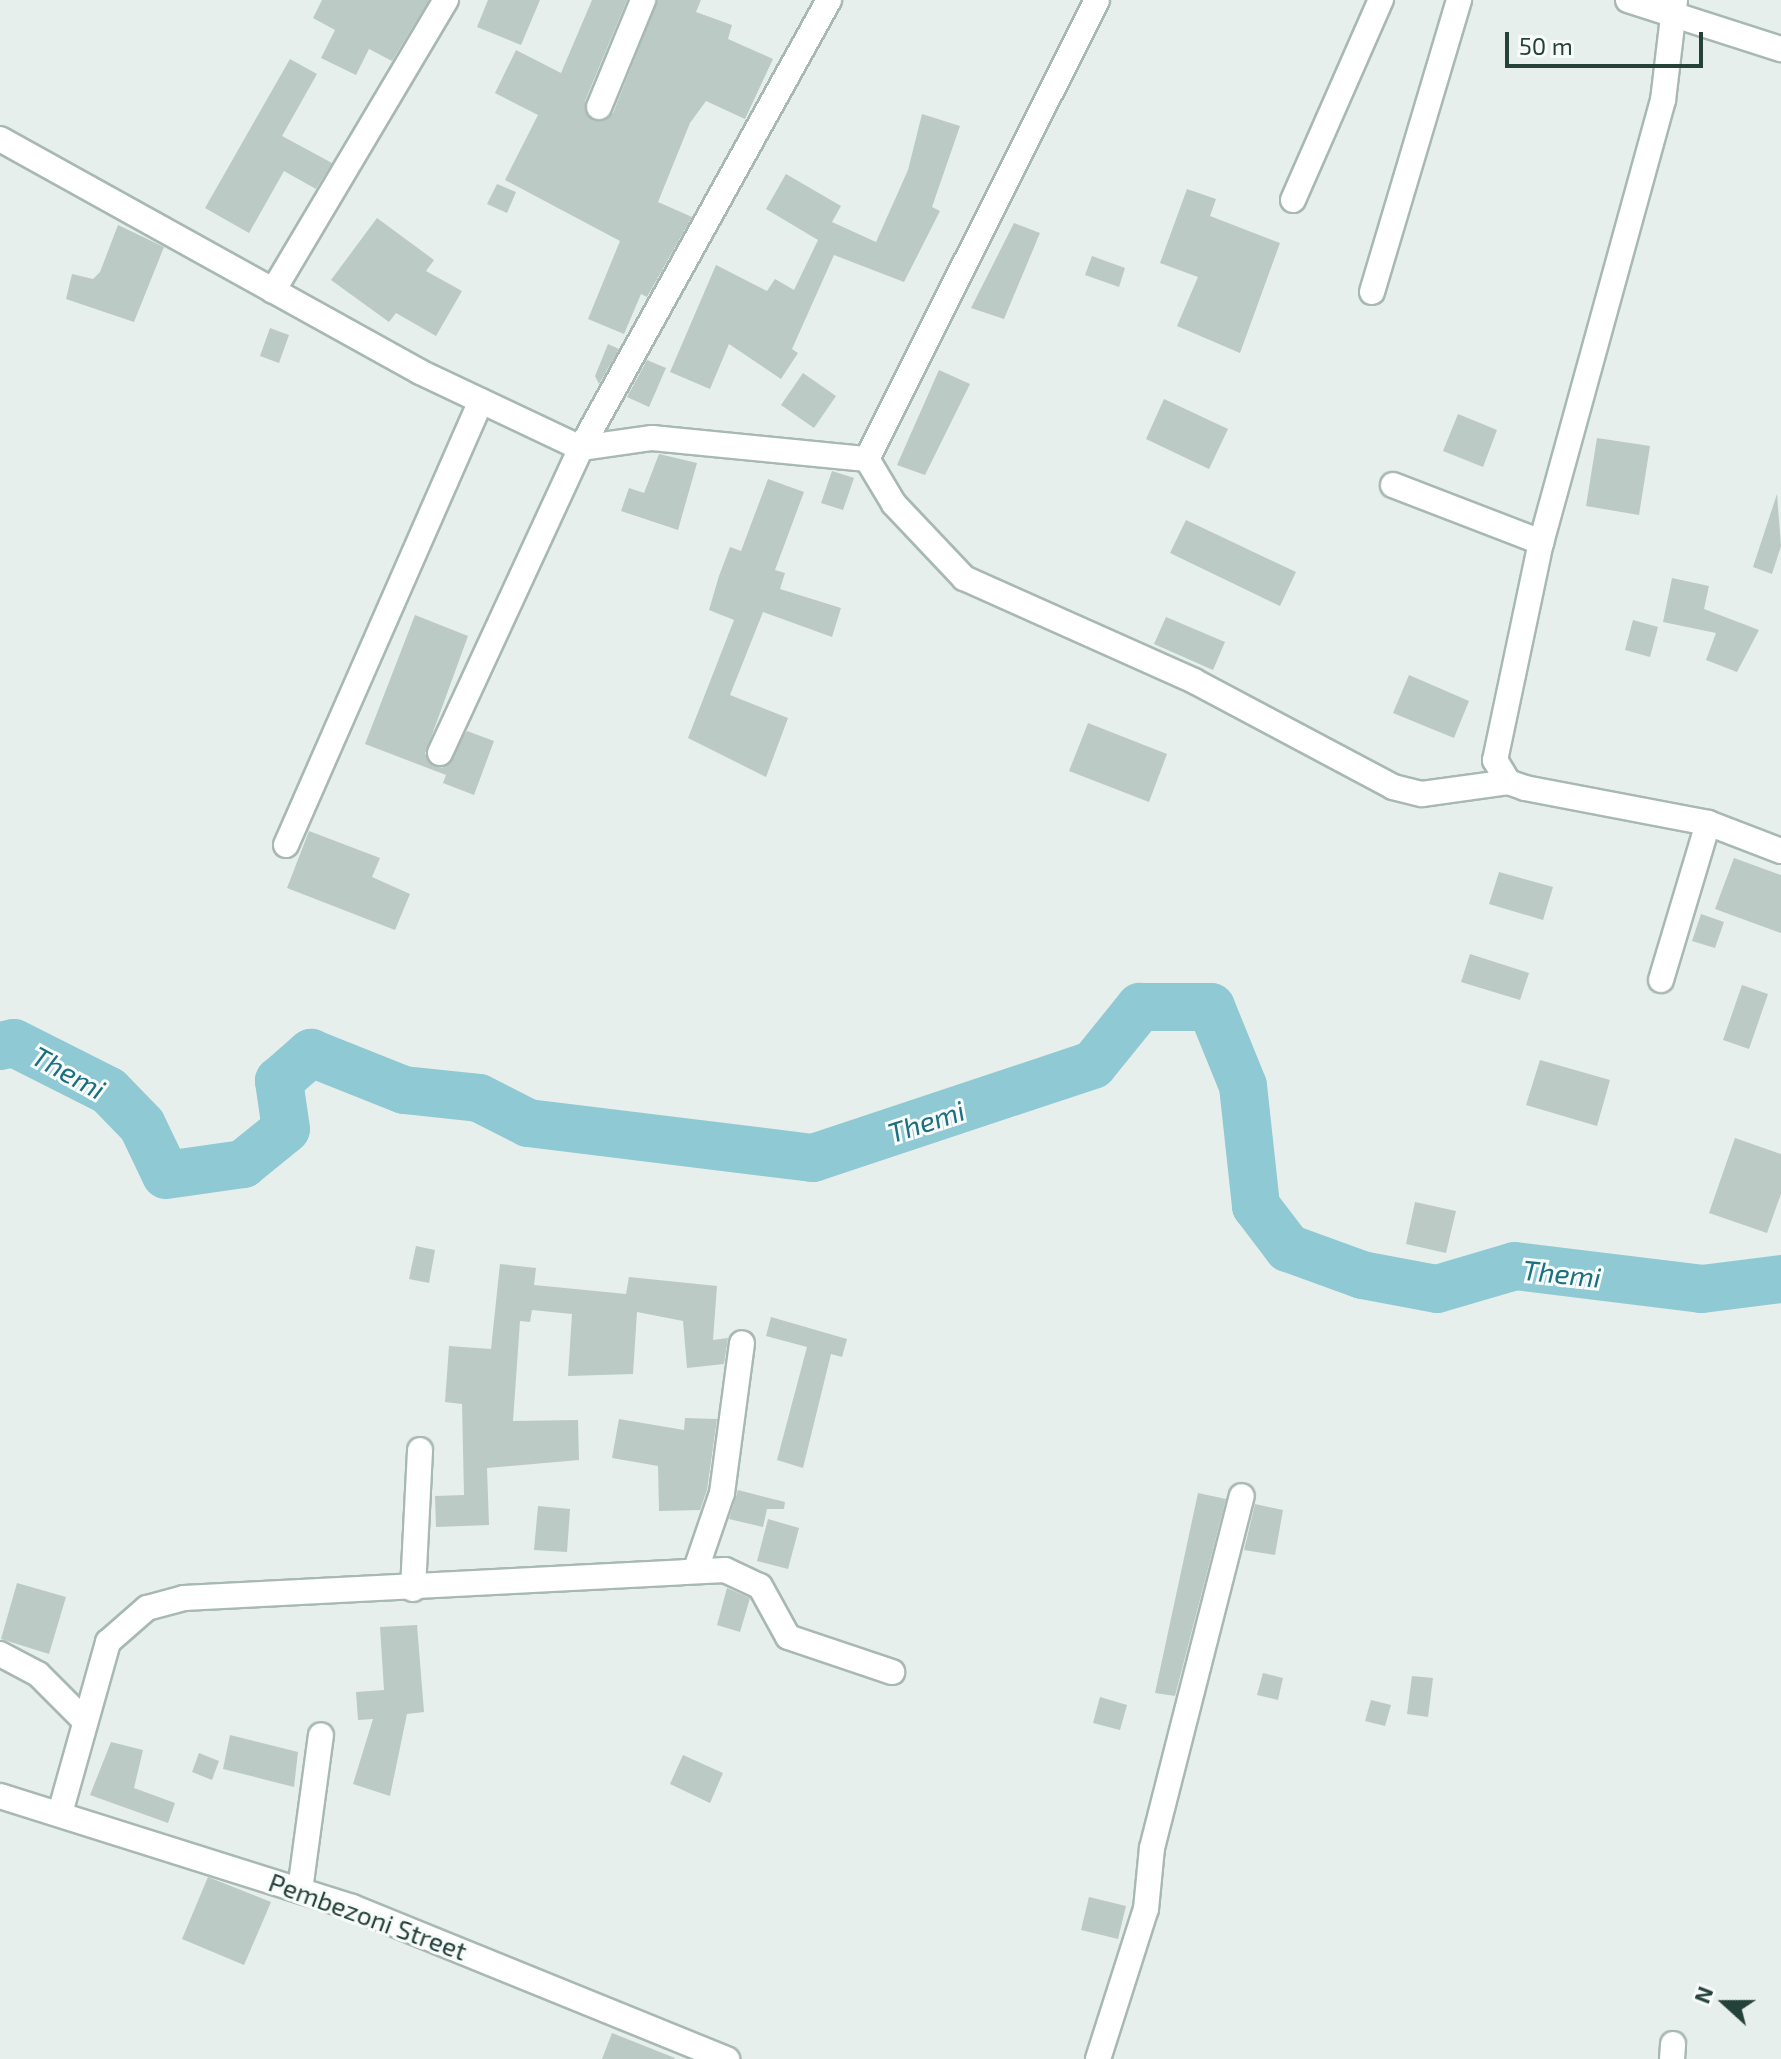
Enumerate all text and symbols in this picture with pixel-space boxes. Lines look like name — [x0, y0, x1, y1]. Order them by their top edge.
scale bar — [1509, 16, 1707, 66]
text: 50 m — [1519, 31, 1573, 60]
water label: Themi — [26, 1038, 112, 1106]
water label: Themi — [883, 1093, 969, 1149]
water label: Themi — [1521, 1252, 1603, 1294]
street label: Pembezoni Street — [265, 1866, 471, 1966]
north arrow — [1685, 1963, 1765, 2043]
text: N — [1688, 1982, 1718, 2006]

